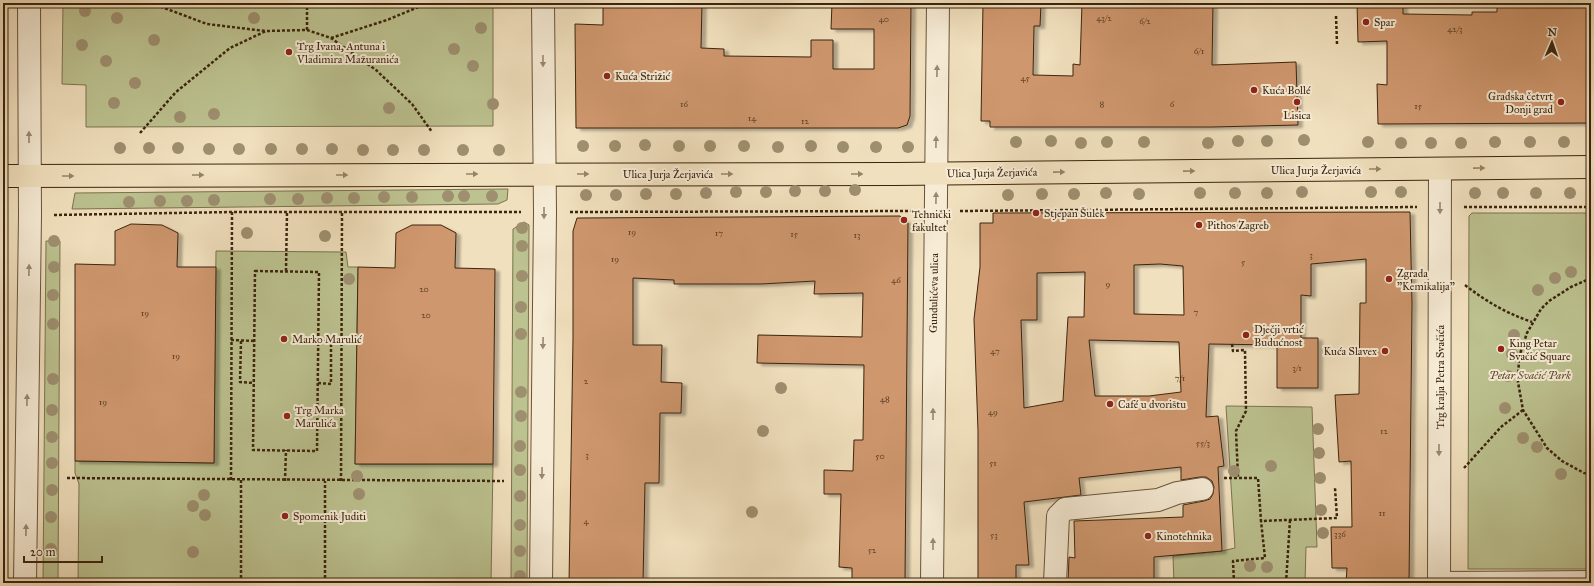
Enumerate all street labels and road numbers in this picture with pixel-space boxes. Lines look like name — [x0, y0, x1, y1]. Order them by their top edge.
street label: Ulica Jurja Žerjavića — [1271, 163, 1362, 178]
street label: Ulica Jurja Žerjavića — [947, 165, 1038, 181]
street label: Ulica Jurja Žerjavića — [623, 167, 714, 182]
street label: Gundulićeva ulica — [927, 253, 941, 333]
street label: Trg kralja Petra Svačića — [1434, 325, 1447, 429]

